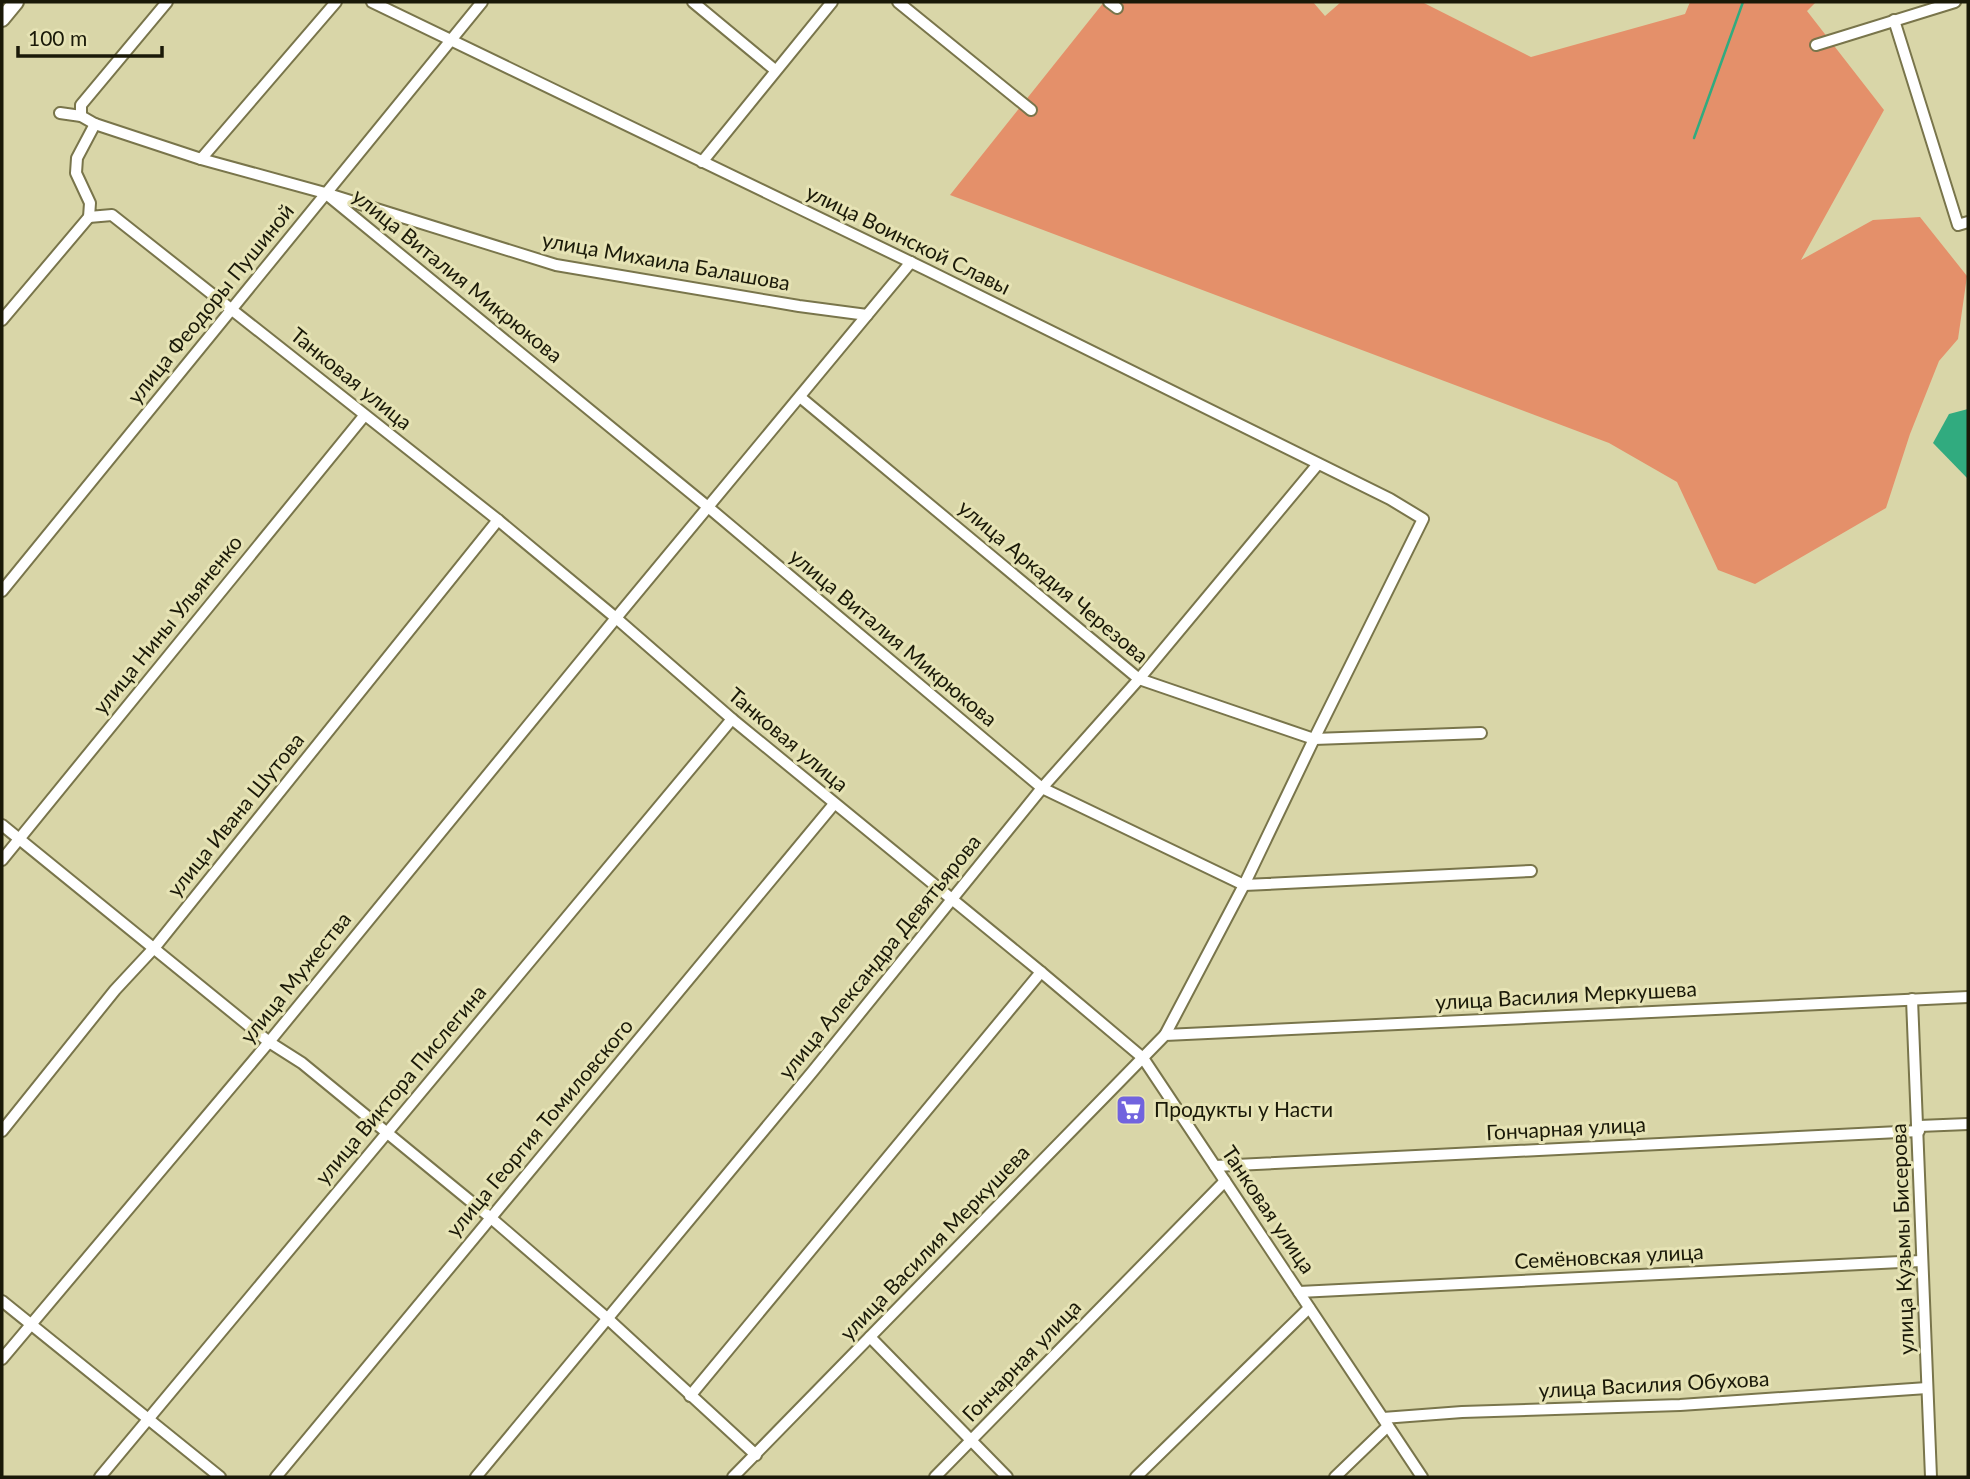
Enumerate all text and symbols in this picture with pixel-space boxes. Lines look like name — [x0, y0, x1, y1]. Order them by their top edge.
scale bar — [18, 14, 161, 58]
text: 100 m — [28, 25, 87, 50]
street label: улица Воинской Славы — [802, 178, 1015, 299]
street label: улица Виталия Микрюкова — [348, 182, 568, 367]
street label: улица Феодоры Пушиной — [122, 198, 298, 408]
street label: улица Михаила Балашова — [540, 226, 792, 295]
street label: Танковая улица — [286, 321, 418, 434]
street label: улица Аркадия Черезова — [954, 494, 1154, 668]
street label: улица Нины Ульяненко — [87, 529, 247, 719]
street label: улица Виталия Микрюкова — [785, 543, 1003, 731]
street label: Танковая улица — [724, 682, 854, 796]
street label: улица Ивана Шутова — [161, 727, 309, 901]
street label: улица Александра Девятьярова — [773, 829, 985, 1083]
street label: улица Мужества — [234, 906, 355, 1048]
street label: улица Василия Меркушева — [1435, 975, 1697, 1014]
street label: улица Виктора Пислегина — [309, 979, 491, 1189]
street label: улица Георгия Томиловского — [440, 1013, 638, 1241]
supermarket icon: Продукты у Насти — [1114, 1093, 1148, 1127]
place label: Продукты у Насти — [1154, 1096, 1333, 1121]
street label: Гончарная улица — [1485, 1111, 1646, 1144]
street label: улица Кузьмы Бисерова — [1885, 1123, 1918, 1355]
street label: улица Василия Меркушева — [834, 1139, 1034, 1345]
street label: Танковая улица — [1217, 1141, 1321, 1278]
street label: Семёновская улица — [1514, 1238, 1704, 1273]
street label: Гончарная улица — [956, 1294, 1085, 1426]
street label: улица Василия Обухова — [1538, 1365, 1770, 1402]

